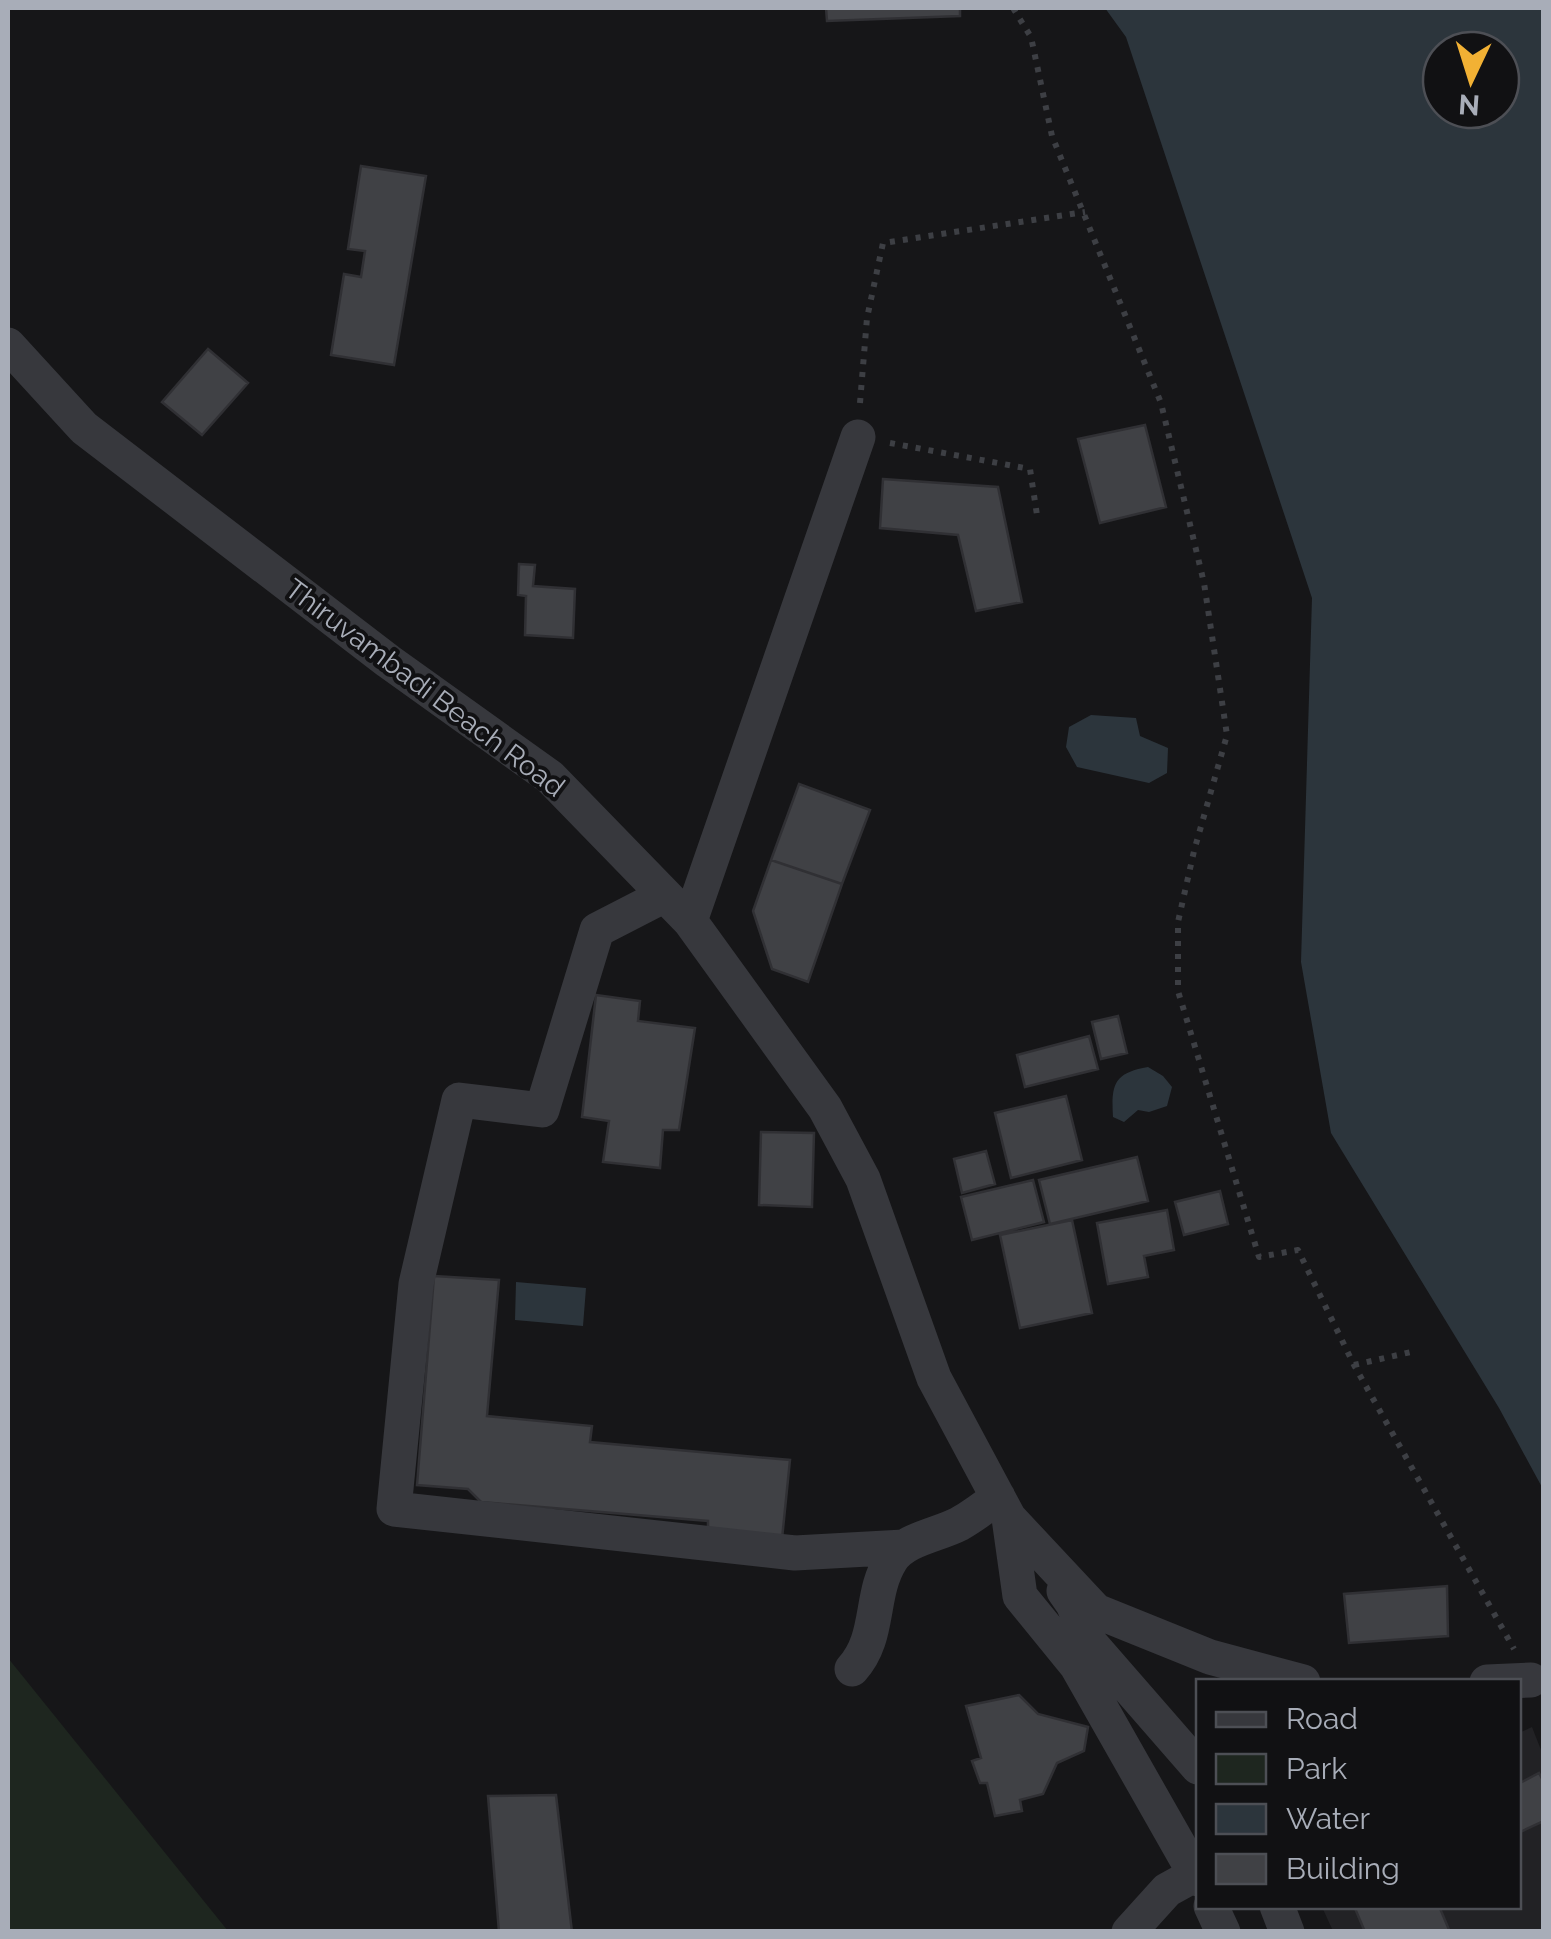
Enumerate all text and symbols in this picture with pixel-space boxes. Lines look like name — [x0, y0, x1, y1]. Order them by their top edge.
north arrow — [1421, 30, 1521, 130]
text: N — [1457, 87, 1481, 122]
street label: Thiruvambadi Beach Road — [279, 572, 571, 804]
legend — [1196, 1679, 1521, 1909]
text: Road — [1286, 1701, 1358, 1736]
text: Park — [1286, 1751, 1347, 1786]
text: Water — [1286, 1801, 1370, 1836]
text: Building — [1286, 1851, 1400, 1886]

